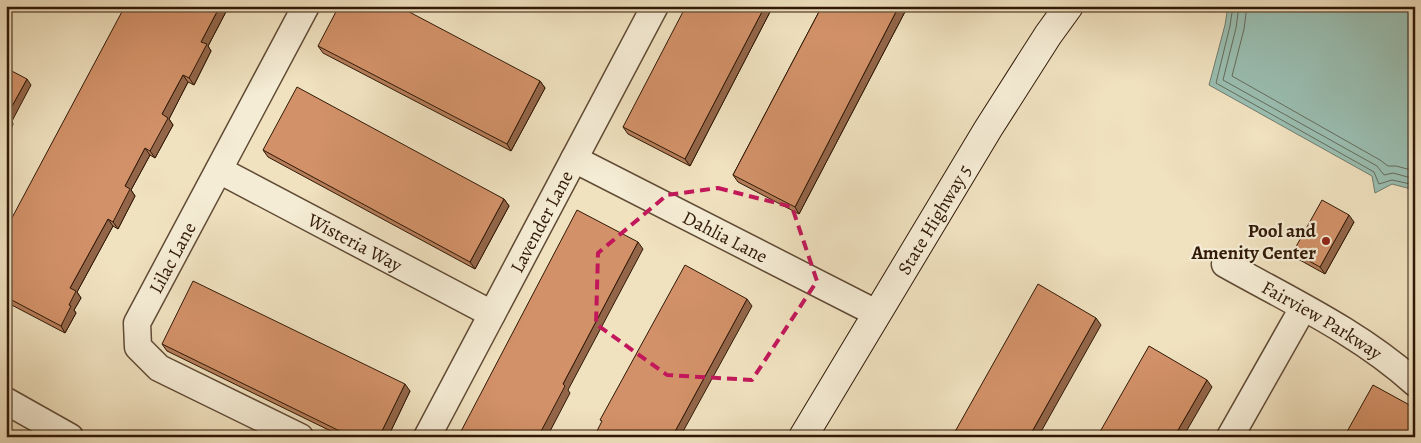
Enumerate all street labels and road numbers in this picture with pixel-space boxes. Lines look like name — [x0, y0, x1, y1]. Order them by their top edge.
street label: State Highway 5 — [891, 160, 978, 280]
street label: Lavender Lane — [504, 166, 580, 278]
street label: Dahlia Lane — [678, 205, 772, 270]
street label: Wisteria Way — [302, 207, 407, 279]
street label: Lilac Lane — [143, 217, 203, 298]
street label: Fairview Parkway — [1257, 275, 1388, 367]

